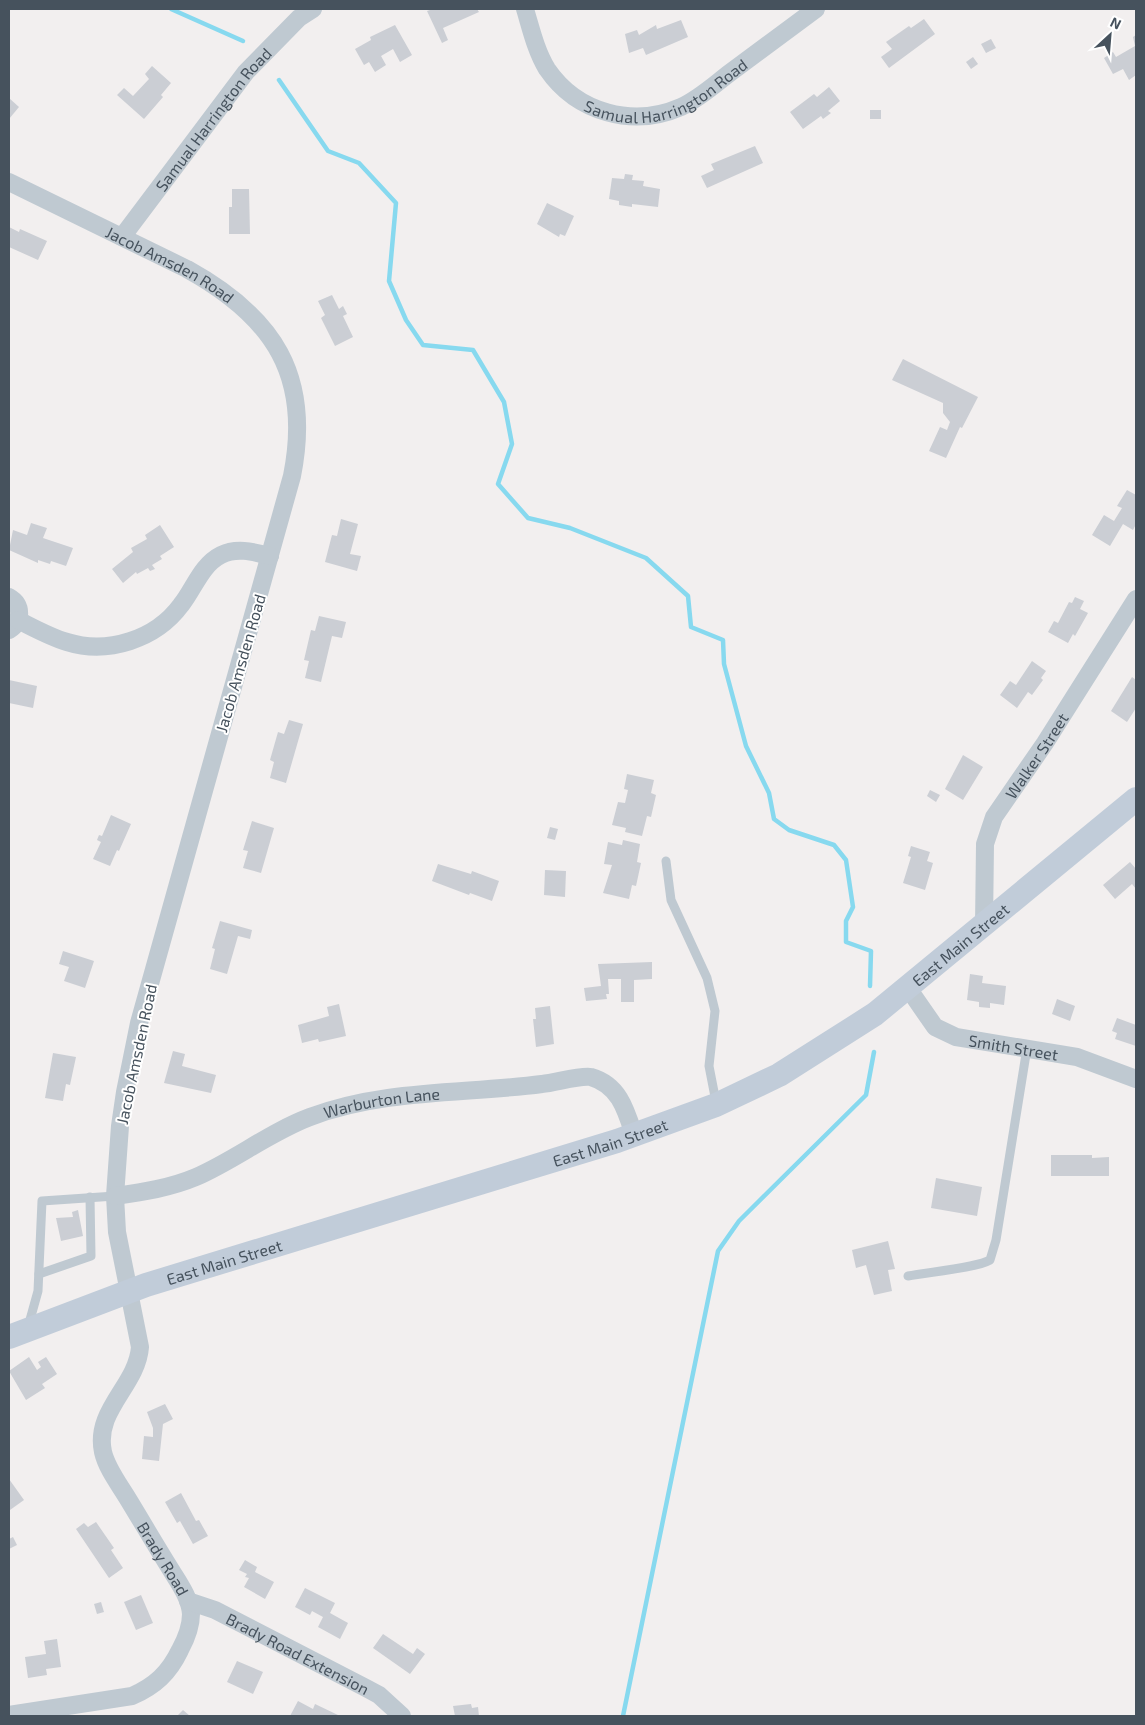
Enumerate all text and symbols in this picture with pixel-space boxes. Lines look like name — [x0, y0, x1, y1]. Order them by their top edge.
north arrow — [1085, 10, 1135, 60]
text: N — [1108, 13, 1124, 33]
street label: Samual Harrington Road — [151, 43, 275, 194]
street label: Samual Harrington Road — [581, 54, 750, 126]
street label: Jacob Amsden Road — [103, 222, 238, 306]
street label: Jacob Amsden Road — [211, 592, 269, 734]
street label: Walker Street — [1000, 709, 1071, 802]
street label: East Main Street — [908, 899, 1012, 989]
street label: Jacob Amsden Road — [112, 982, 160, 1126]
street label: Smith Street — [967, 1030, 1060, 1063]
street label: Warburton Lane — [321, 1083, 441, 1121]
street label: East Main Street — [550, 1114, 670, 1170]
street label: East Main Street — [164, 1235, 284, 1288]
street label: Brady Road — [134, 1518, 194, 1598]
street label: Brady Road Extension — [223, 1608, 373, 1698]

